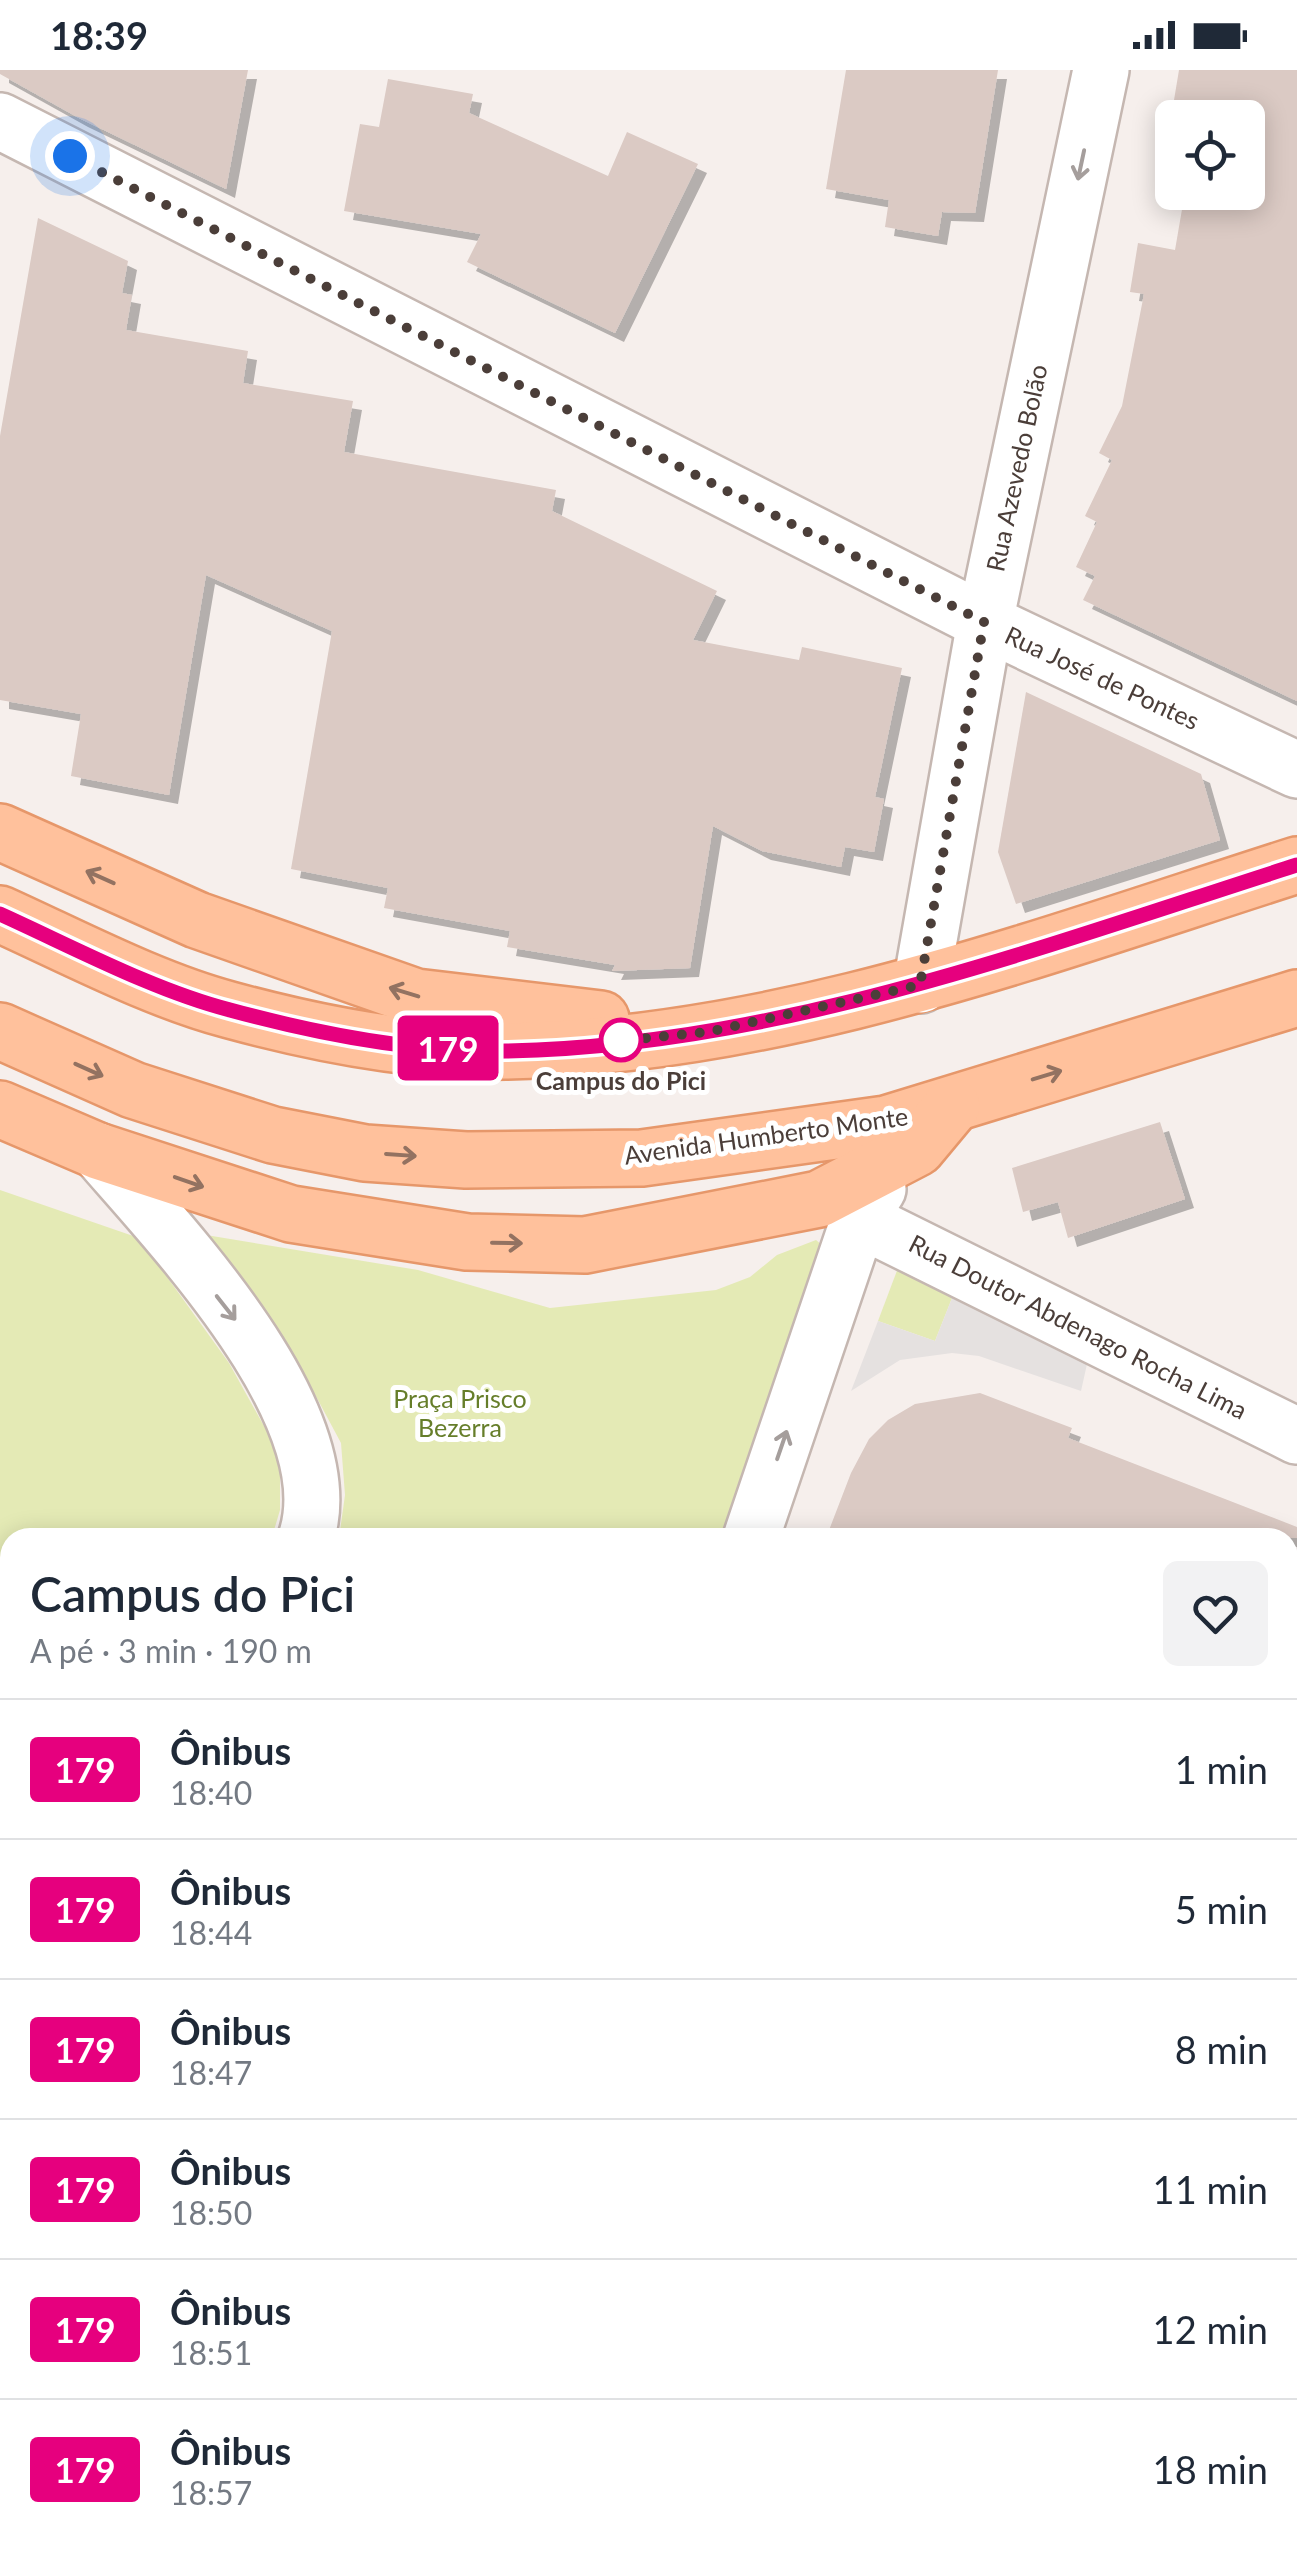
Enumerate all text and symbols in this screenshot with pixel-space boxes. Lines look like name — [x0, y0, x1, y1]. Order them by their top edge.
text: 18:39 — [50, 12, 148, 58]
map controls — [1155, 100, 1265, 210]
button: locate — [1155, 100, 1265, 210]
your location — [45, 131, 95, 181]
one-way arrow — [1071, 149, 1089, 181]
street label: Rua Azevedo Bolão — [979, 361, 1053, 574]
street label: Rua José de Pontes — [1001, 619, 1204, 735]
one-way arrow — [85, 867, 116, 885]
one-way arrow — [389, 982, 420, 1000]
line badge: 179 — [390, 1016, 506, 1080]
marker: Campus do Pici — [600, 1019, 642, 1061]
text: 179 — [418, 1027, 478, 1069]
one-way arrow — [73, 1062, 104, 1080]
place label: Campus do Pici — [536, 1065, 706, 1095]
one-way arrow — [1031, 1065, 1062, 1083]
street label: Avenida Humberto Monte — [622, 1100, 910, 1170]
one-way arrow — [385, 1146, 417, 1165]
one-way arrow — [172, 1175, 204, 1193]
street label: Rua Doutor Abdenago Rocha Lima — [904, 1228, 1253, 1425]
one-way arrow — [490, 1233, 522, 1252]
one-way arrow — [215, 1294, 236, 1321]
park label: Praça Prisco Bezerra — [393, 1383, 527, 1442]
one-way arrow — [775, 1430, 793, 1461]
button: heart — [1163, 1561, 1268, 1666]
text: Campus do Pici — [30, 1565, 355, 1622]
text: A pé · 3 min · 190 m — [30, 1631, 312, 1670]
text: Ônibus — [170, 1727, 291, 1773]
text: 1 min — [1175, 1746, 1268, 1792]
text: 179 — [55, 1748, 115, 1790]
text: 18:40 — [170, 1773, 252, 1812]
text: Ônibus — [170, 1867, 291, 1913]
text: 5 min — [1175, 1886, 1268, 1932]
text: 179 — [55, 1888, 115, 1930]
text: 18:44 — [170, 1913, 252, 1952]
text: Ônibus — [170, 2007, 291, 2053]
text: 8 min — [1175, 2026, 1268, 2072]
text: 179 — [55, 2028, 115, 2070]
text: 18:47 — [170, 2053, 252, 2092]
text: Ônibus — [170, 2147, 291, 2193]
text: 11 min — [1153, 2166, 1268, 2212]
text: 179 — [55, 2168, 115, 2210]
text: 18:50 — [170, 2193, 252, 2232]
text: Ônibus — [170, 2287, 291, 2333]
text: 12 min — [1153, 2306, 1268, 2352]
text: 179 — [55, 2308, 115, 2350]
text: 18:51 — [170, 2333, 252, 2372]
text: Ônibus — [170, 2427, 291, 2473]
text: 18 min — [1153, 2446, 1268, 2492]
text: 179 — [55, 2448, 115, 2490]
text: 18:57 — [170, 2473, 252, 2512]

